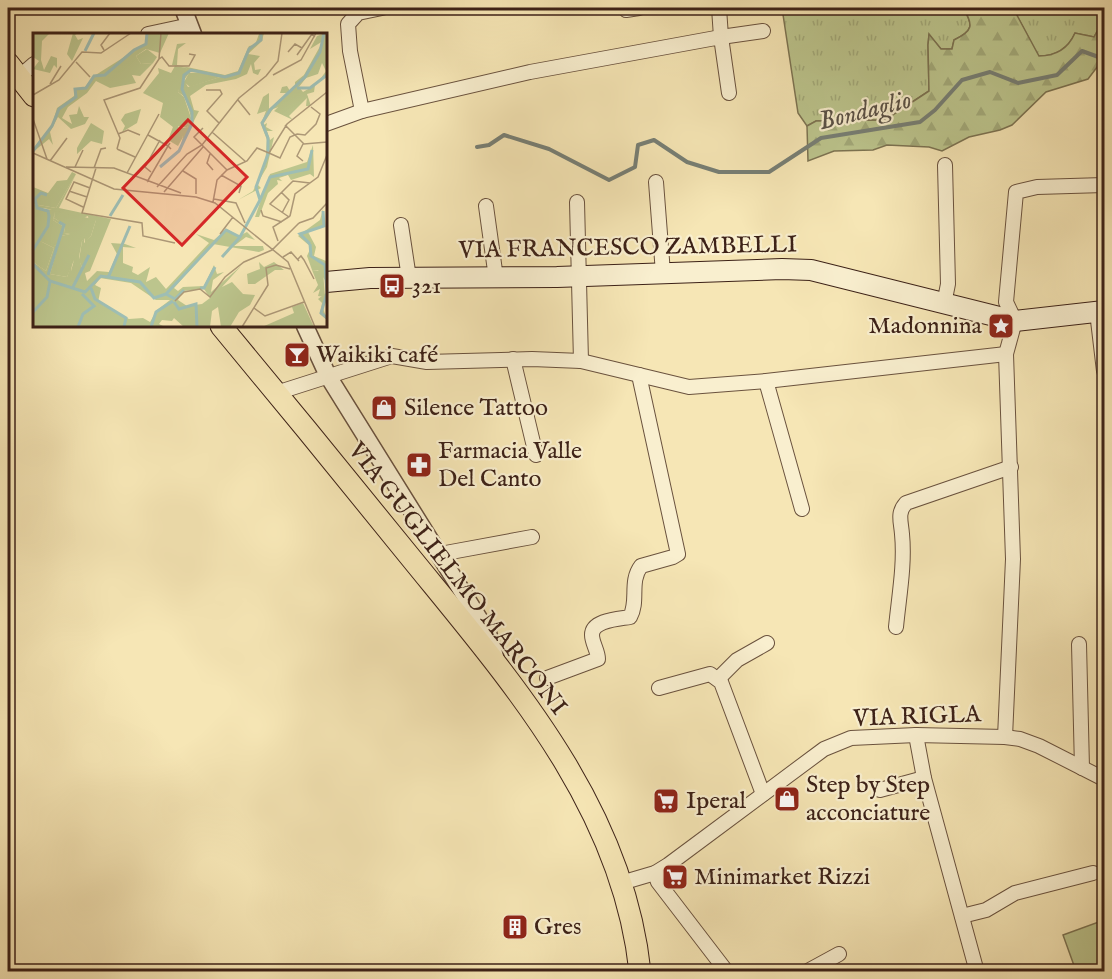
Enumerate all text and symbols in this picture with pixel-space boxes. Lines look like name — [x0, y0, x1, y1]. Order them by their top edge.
inset map — [33, 33, 327, 327]
water label: Bondaglio — [815, 84, 915, 139]
street label: VIA FRANCESCO ZAMBELLI — [457, 230, 798, 266]
bus stop icon: 321 — [377, 271, 407, 301]
place label: 321 — [412, 271, 441, 302]
place label: Madonnina — [868, 311, 983, 342]
place icon: Madonnina — [986, 311, 1016, 341]
bar icon: Waikiki café — [282, 340, 312, 370]
place label: Waikiki café — [316, 340, 438, 371]
shop icon: Silence Tattoo — [369, 393, 399, 423]
place label: Silence Tattoo — [404, 393, 548, 424]
street label: VIA GUGLIELMO MARCONI — [340, 435, 573, 722]
place label: Farmacia Valle Del Canto — [438, 436, 582, 495]
pharmacy icon: Farmacia Valle Del Canto — [404, 450, 434, 480]
street label: VIA RIGLA — [851, 699, 982, 735]
place label: Step by Step acconciature — [806, 770, 930, 829]
shop icon: Step by Step acconciature — [772, 784, 802, 814]
supermarket icon: Iperal — [651, 786, 681, 816]
place label: Iperal — [686, 786, 746, 817]
supermarket icon: Minimarket Rizzi — [660, 862, 690, 892]
place label: Minimarket Rizzi — [694, 862, 870, 893]
building icon: Gres — [500, 912, 530, 942]
place label: Gres — [534, 912, 581, 943]

